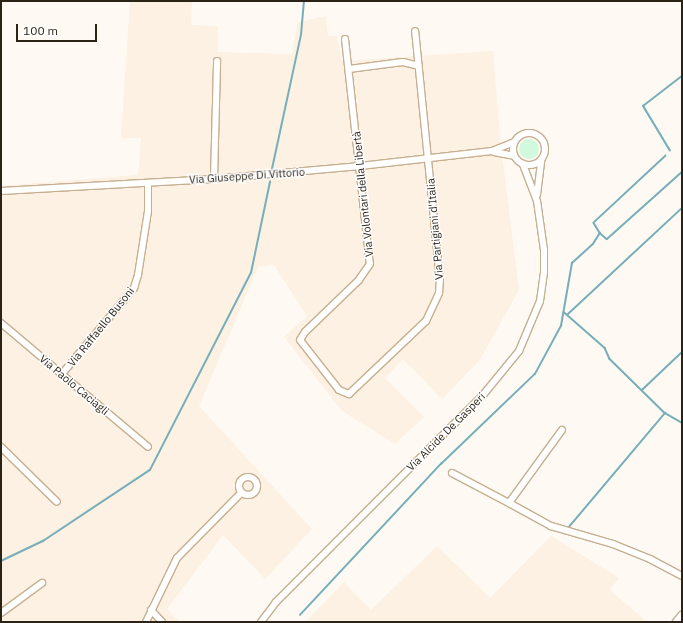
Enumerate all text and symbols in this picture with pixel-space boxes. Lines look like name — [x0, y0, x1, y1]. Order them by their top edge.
scale bar — [18, 16, 99, 42]
text: 100 m — [23, 23, 58, 38]
street label: Via Volontari della Libertà — [350, 131, 376, 257]
street label: Via Giuseppe Di Vittorio — [189, 165, 305, 187]
street label: Via Partigiani d'Italia — [424, 178, 446, 280]
street label: Via Raffaello Busoni — [65, 285, 137, 369]
street label: Via Paolo Caciagli — [37, 352, 111, 418]
street label: Via Alcide De Gasperi — [404, 390, 488, 474]

